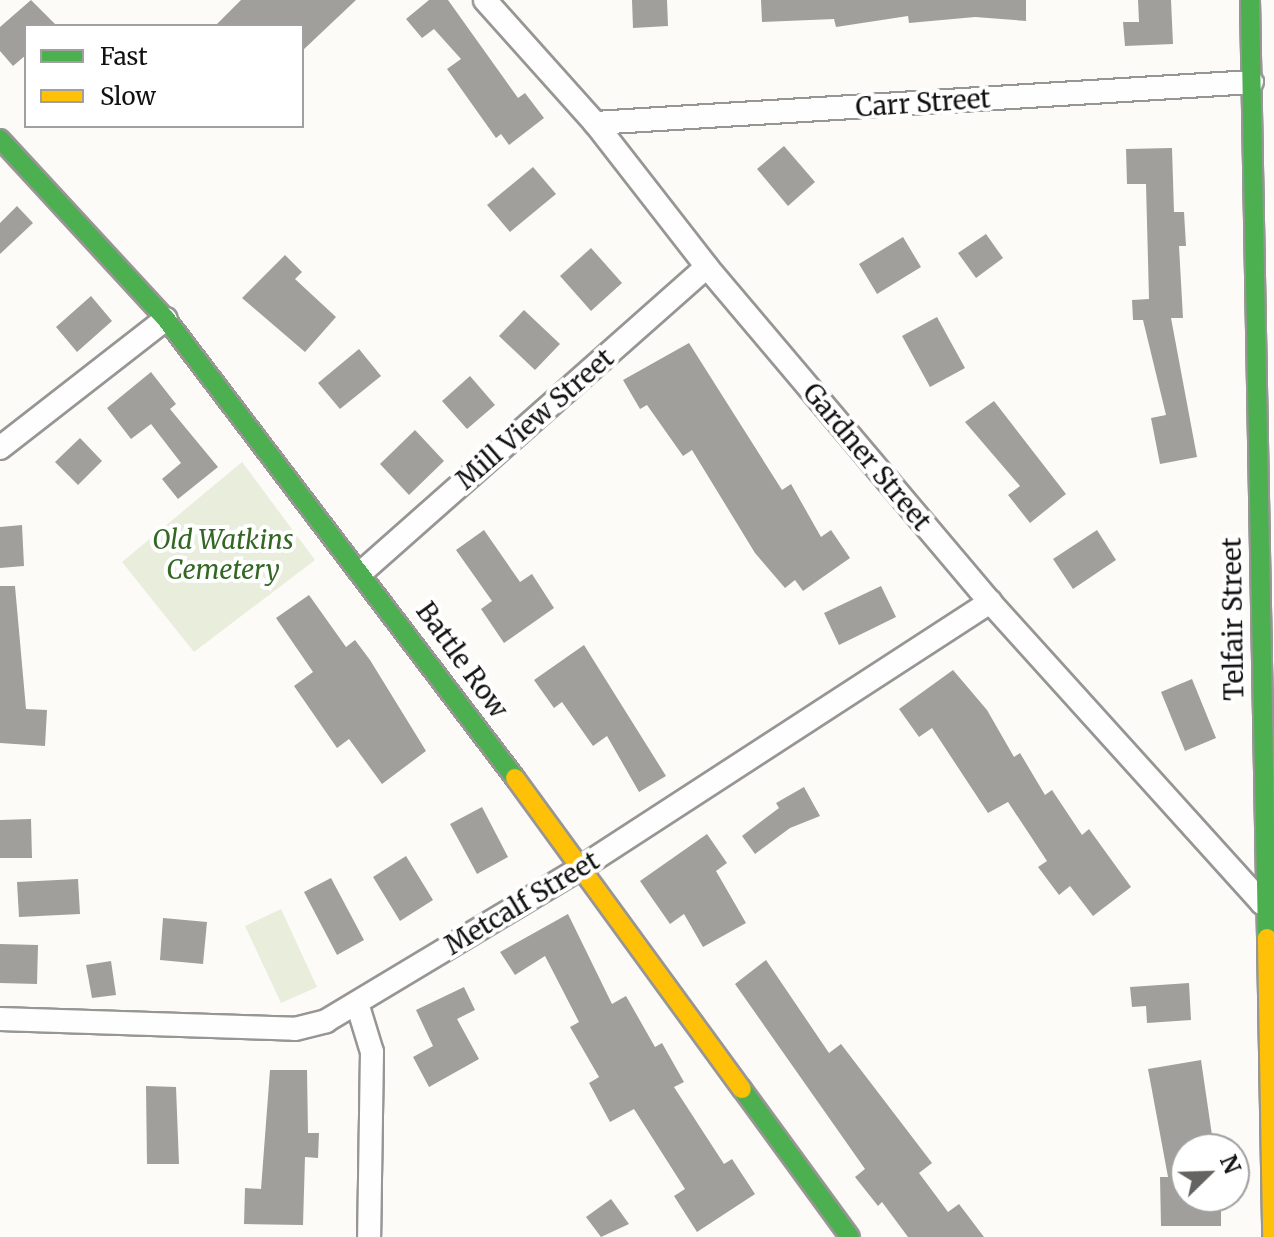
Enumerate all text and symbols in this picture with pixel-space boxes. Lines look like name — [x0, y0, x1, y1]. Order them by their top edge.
legend — [24, 24, 304, 128]
text: Fast — [100, 41, 148, 72]
text: Slow — [100, 81, 156, 112]
street label: Carr Street — [855, 83, 991, 123]
street label: Mill View Street — [450, 342, 620, 496]
street label: Gardner Street — [796, 377, 938, 537]
park label: Old Watkins Cemetery — [152, 524, 294, 586]
street label: Telfair Street — [1216, 537, 1250, 701]
street label: Battle Row — [410, 596, 514, 724]
street label: Metcalf Street — [439, 845, 605, 961]
north arrow — [1170, 1133, 1250, 1213]
text: N — [1214, 1151, 1247, 1178]

